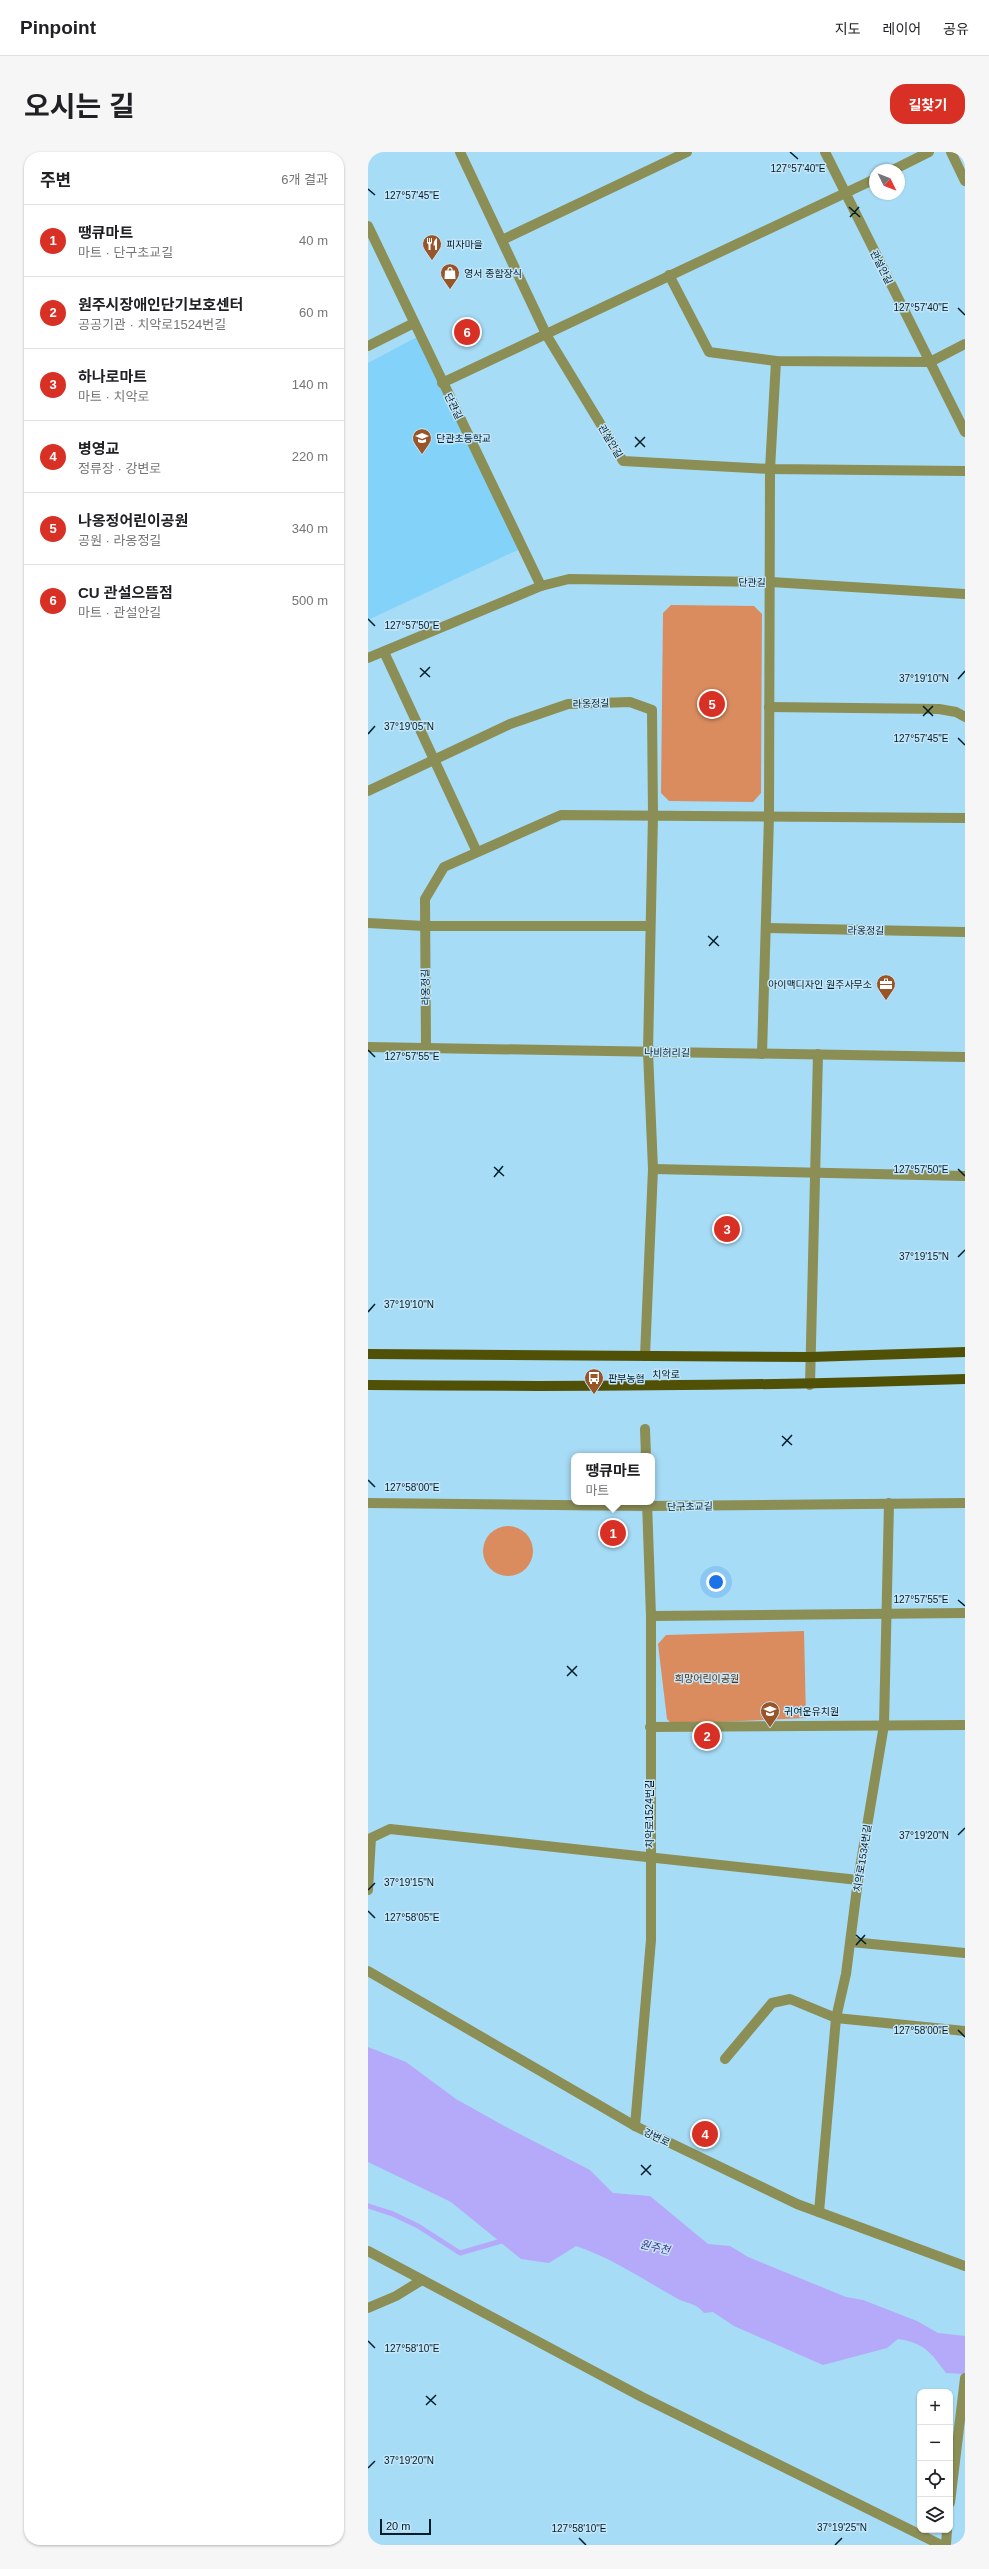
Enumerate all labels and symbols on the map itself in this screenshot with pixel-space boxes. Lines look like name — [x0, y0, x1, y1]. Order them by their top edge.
text: 127°57'40"E — [770, 163, 826, 174]
north arrow — [869, 164, 905, 200]
text: 127°57'45"E — [384, 190, 440, 201]
restaurant icon: 피자마을 — [421, 233, 443, 261]
place label: 피자마을 — [446, 239, 483, 250]
street label: 관설안길 — [868, 248, 895, 286]
shop icon: 영서 종합장식 — [439, 262, 461, 290]
place label: 영서 종합장식 — [464, 268, 522, 279]
text: 127°57'40"E — [893, 302, 949, 313]
pin: 6 — [454, 317, 480, 347]
street label: 단관길 — [443, 391, 465, 421]
street label: 관설안길 — [596, 423, 625, 460]
school or university icon: 단관초등학교 — [411, 427, 433, 455]
place label: 단관초등학교 — [436, 433, 491, 444]
street label: 단관길 — [738, 577, 766, 588]
text: 127°57'50"E — [384, 620, 440, 631]
text: 37°19'10"N — [899, 673, 949, 684]
pin: 5 — [699, 689, 725, 719]
street label: 라옹정길 — [572, 697, 610, 710]
text: 37°19'05"N — [384, 721, 434, 732]
text: 127°57'45"E — [893, 733, 949, 744]
street label: 라옹정길 — [847, 925, 884, 936]
street label: 라옹정길 — [420, 968, 431, 1005]
office icon: 아이맥디자인 원주사무소 — [875, 973, 897, 1001]
place label: 아이맥디자인 원주사무소 — [768, 979, 872, 990]
street label: 나비허리길 — [644, 1047, 690, 1058]
text: 127°57'55"E — [384, 1051, 440, 1062]
text: 127°57'50"E — [893, 1164, 949, 1175]
pin: 3 — [714, 1214, 740, 1244]
text: 37°19'15"N — [899, 1251, 949, 1262]
text: 37°19'10"N — [384, 1299, 434, 1310]
bus stop icon: 판부농협 — [583, 1367, 605, 1395]
street label: 치악로 — [652, 1369, 680, 1380]
place label: 판부농협 — [608, 1373, 645, 1384]
text: 127°58'00"E — [384, 1482, 440, 1493]
street label: 단구초교길 — [667, 1501, 713, 1512]
pin: 1 — [600, 1518, 626, 1548]
your location — [706, 1572, 726, 1592]
text: 127°57'55"E — [893, 1594, 949, 1605]
park label: 희망어린이공원 — [675, 1673, 739, 1684]
school or university icon: 귀여운유치원 — [759, 1700, 781, 1728]
place label: 귀여운유치원 — [784, 1706, 839, 1717]
pin: 2 — [694, 1721, 720, 1751]
street label: 치악로1524번길 — [644, 1780, 655, 1848]
street label: 치악로1534번길 — [852, 1824, 873, 1893]
text: 37°19'20"N — [899, 1830, 949, 1841]
text: 37°19'15"N — [384, 1877, 434, 1888]
text: 127°58'05"E — [384, 1912, 440, 1923]
text: 127°58'00"E — [893, 2025, 949, 2036]
pin: 4 — [692, 2119, 718, 2149]
street label: 강변로 — [642, 2126, 672, 2148]
water label: 원주천 — [639, 2238, 673, 2257]
text: 127°58'10"E — [384, 2343, 440, 2354]
text: 37°19'20"N — [384, 2455, 434, 2466]
scale bar — [380, 2517, 431, 2536]
text: 37°19'25"N — [817, 2522, 867, 2533]
text: 127°58'10"E — [551, 2523, 607, 2534]

